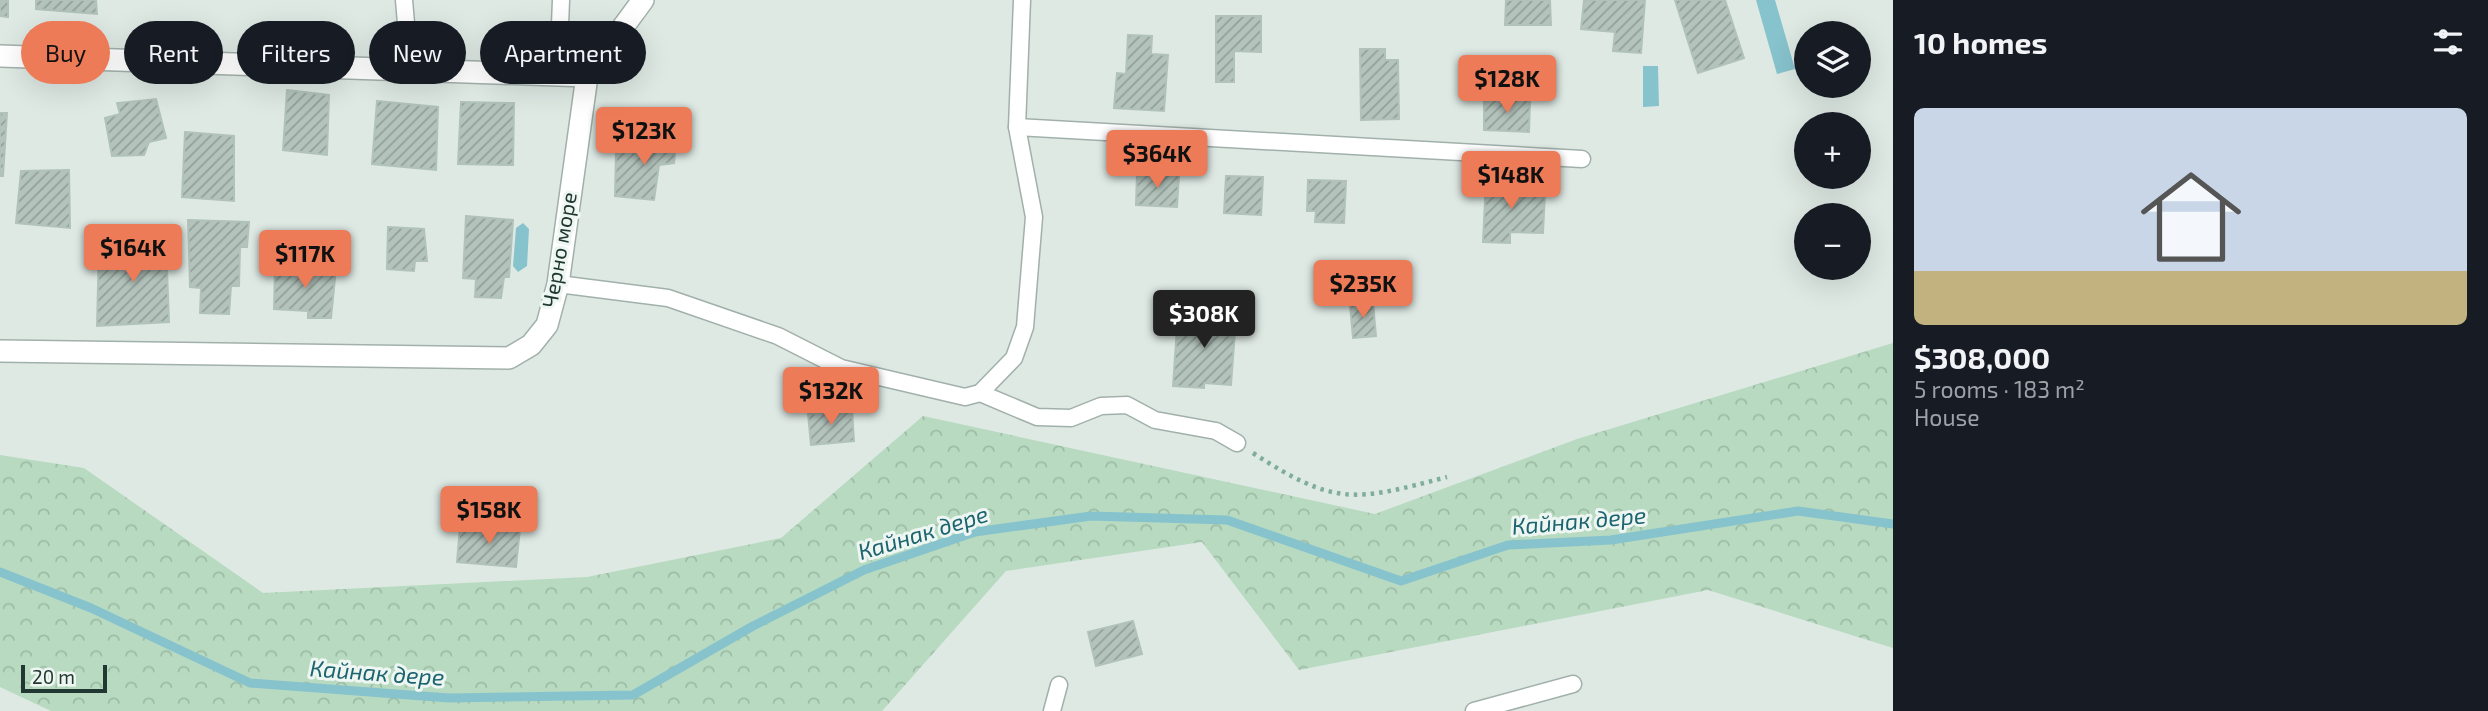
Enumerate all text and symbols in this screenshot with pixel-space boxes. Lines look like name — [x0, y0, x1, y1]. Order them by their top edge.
chip: Buy — [21, 21, 110, 84]
chip: Rent — [124, 21, 223, 84]
chip: Filters — [237, 21, 355, 84]
chip: New — [369, 21, 466, 84]
chip: Apartment — [480, 21, 646, 84]
map controls — [1794, 21, 1871, 280]
button: layers — [1794, 21, 1871, 98]
icon: filters — [2429, 23, 2467, 61]
text: 10 homes — [1914, 24, 2047, 60]
pin: $128K — [1458, 55, 1556, 115]
text: $128K — [1474, 64, 1540, 92]
pin: $123K — [595, 108, 693, 167]
button: + — [1794, 112, 1871, 189]
text: $123K — [612, 116, 676, 144]
pin: $364K — [1108, 130, 1206, 190]
text: $364K — [1122, 139, 1192, 167]
pin: $148K — [1462, 152, 1560, 211]
icon: home — [2128, 154, 2254, 280]
text: $148K — [1478, 160, 1544, 188]
street label: Черно море — [536, 190, 581, 309]
button: − — [1794, 203, 1871, 280]
pin: $164K — [84, 224, 182, 284]
pin: $117K — [256, 230, 354, 290]
text: $164K — [100, 233, 166, 261]
text: $117K — [275, 239, 335, 267]
pin: $235K — [1314, 260, 1412, 320]
text: $235K — [1329, 269, 1397, 297]
pin: $308K — [1155, 290, 1253, 350]
text: $308K — [1169, 299, 1239, 327]
text: $308,000 — [1914, 339, 2050, 375]
pin: $132K — [782, 368, 880, 427]
text: 5 rooms · 183 m² — [1914, 375, 2085, 403]
text: $132K — [799, 376, 863, 404]
text: House — [1914, 403, 1980, 431]
pin: $158K — [440, 486, 538, 546]
text: $158K — [457, 495, 521, 523]
water label: Кайнак дере — [854, 499, 991, 565]
water label: Кайнак дере — [1511, 500, 1647, 540]
water label: Кайнак дере — [309, 653, 445, 691]
scale bar — [21, 662, 107, 694]
text: 20 m — [32, 665, 75, 688]

